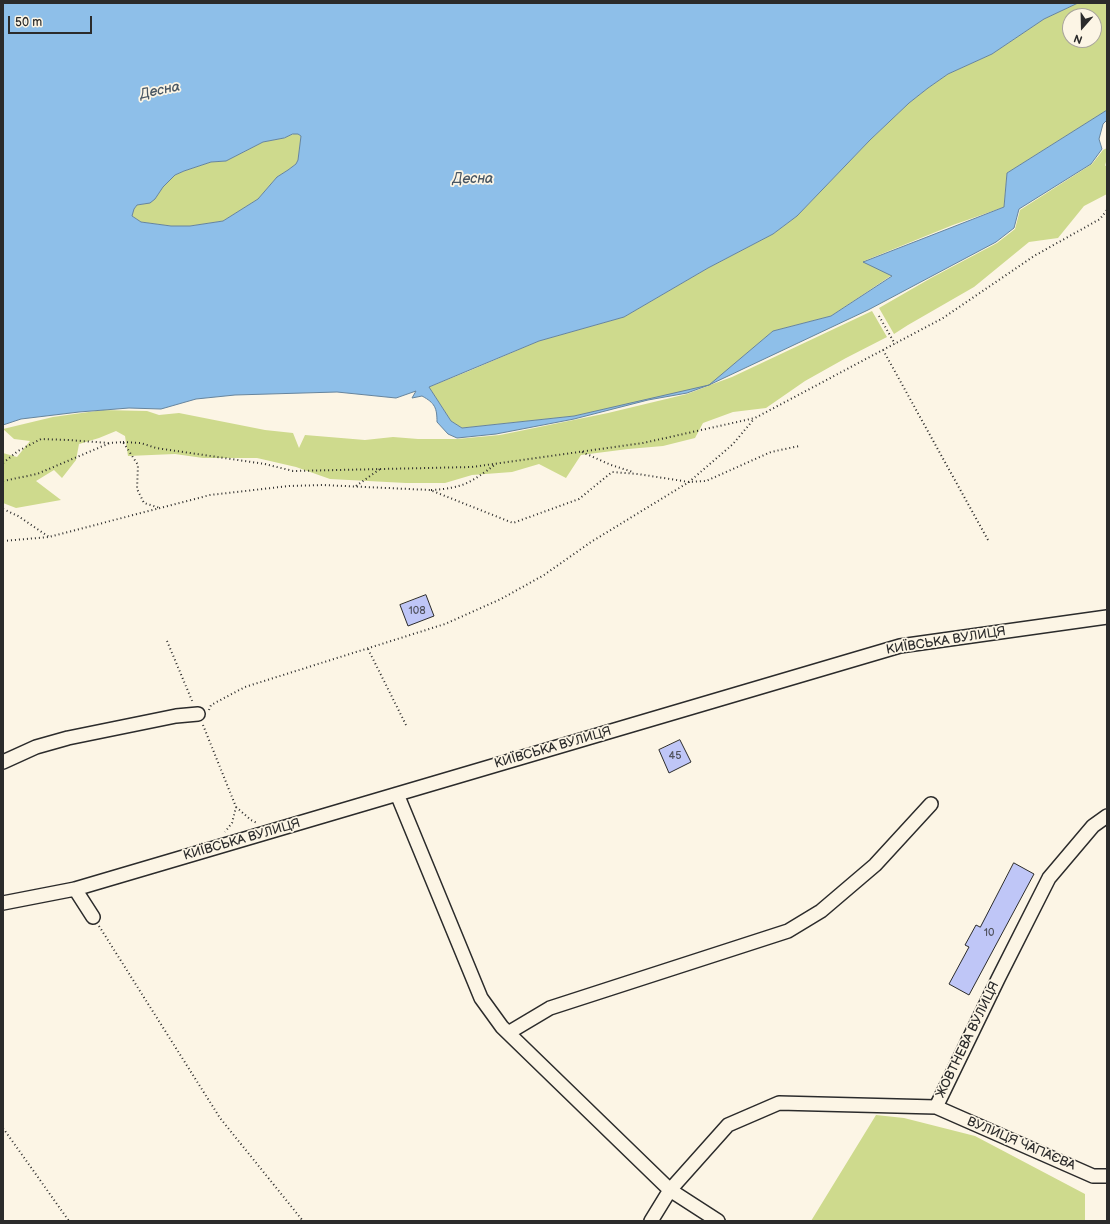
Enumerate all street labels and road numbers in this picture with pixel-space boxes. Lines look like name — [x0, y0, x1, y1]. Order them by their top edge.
street label: КИЇВСЬКА ВУЛИЦЯ — [885, 624, 1007, 658]
street label: КИЇВСЬКА ВУЛИЦЯ — [493, 724, 613, 772]
street label: КИЇВСЬКА ВУЛИЦЯ — [182, 816, 302, 864]
street label: ЖОВТНЕВА ВУЛИЦЯ — [933, 979, 1003, 1101]
street label: ВУЛИЦЯ ЧАПАЄВА — [964, 1114, 1078, 1174]

